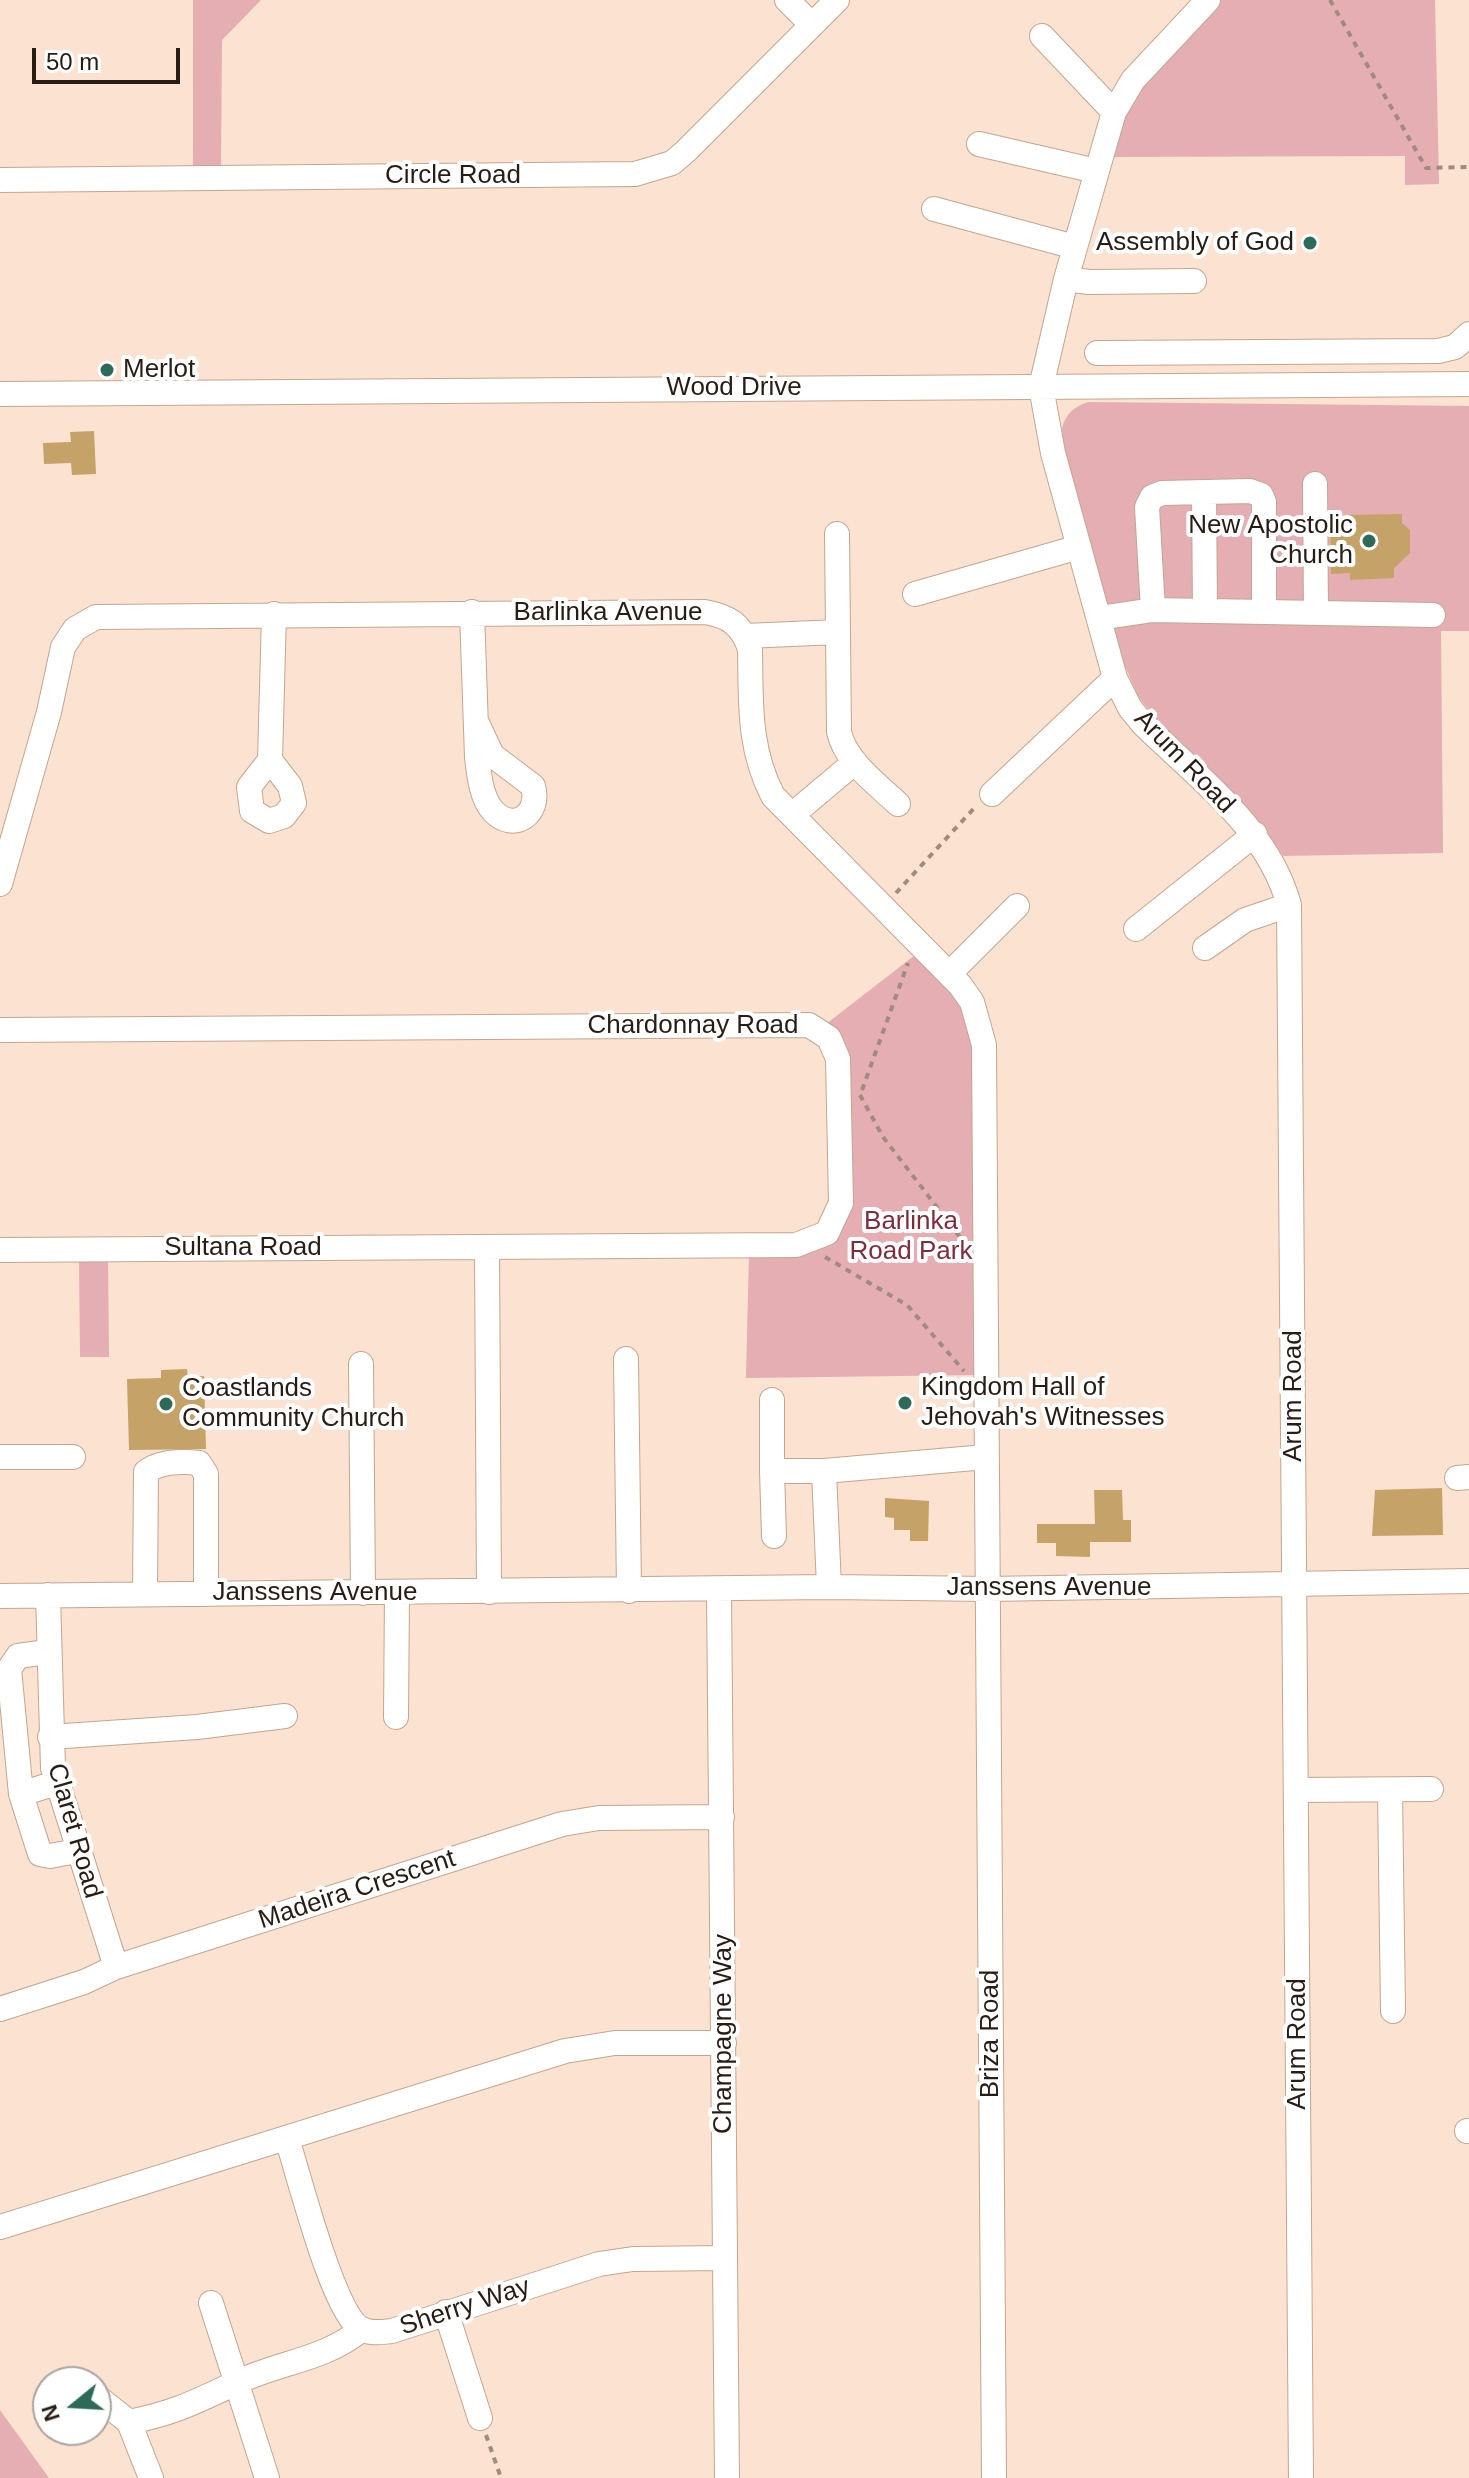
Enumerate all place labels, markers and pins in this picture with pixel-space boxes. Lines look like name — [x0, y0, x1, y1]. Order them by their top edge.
place label: Assembly of God — [1096, 227, 1294, 259]
marker: Assembly of God — [1301, 234, 1319, 252]
place label: Merlot — [123, 354, 195, 386]
marker: Merlot — [98, 361, 116, 379]
place label: New Apostolic Church — [1188, 510, 1353, 572]
marker: New Apostolic Church — [1360, 532, 1378, 550]
place label: Kingdom Hall of Jehovah's Witnesses — [921, 1372, 1164, 1434]
place label: Coastlands Community Church — [182, 1373, 405, 1434]
marker: Kingdom Hall of Jehovah's Witnesses — [896, 1394, 914, 1412]
marker: Coastlands Community Church — [157, 1395, 175, 1413]

